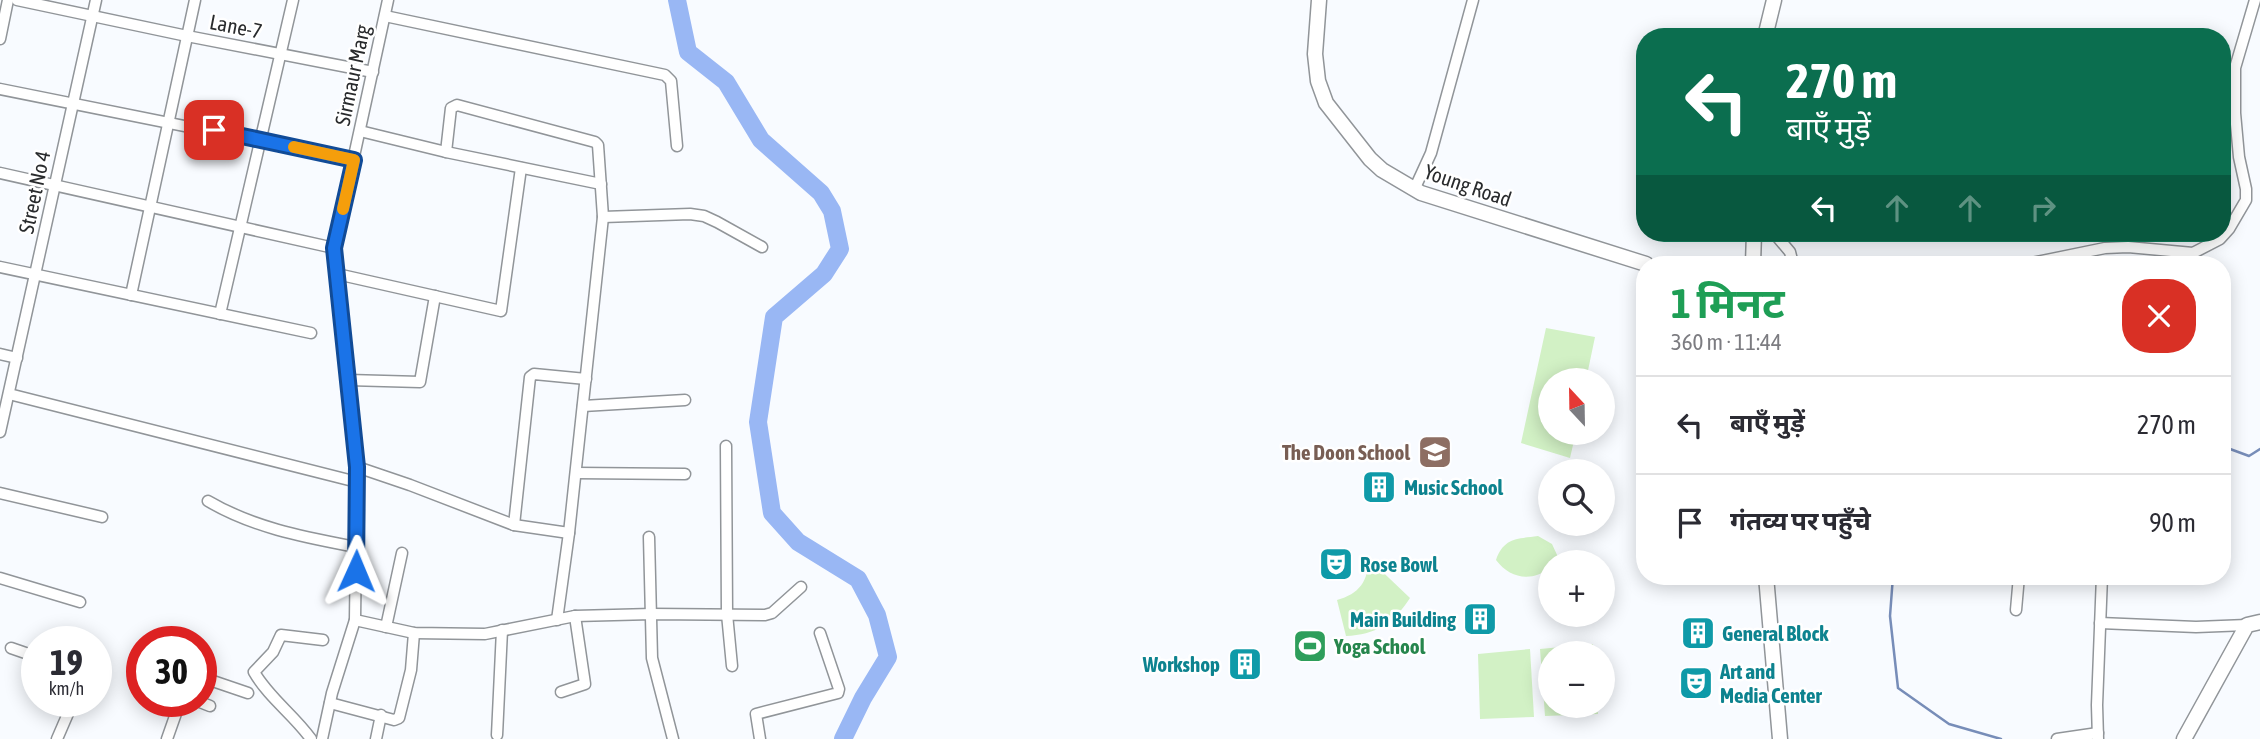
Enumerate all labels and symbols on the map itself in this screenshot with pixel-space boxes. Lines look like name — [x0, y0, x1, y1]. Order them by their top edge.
street label: Lane-7 — [208, 9, 264, 43]
street label: Sirmaur Marg — [330, 22, 374, 128]
pin — [184, 100, 244, 160]
street label: Street No 4 — [14, 148, 54, 236]
street label: Young Road — [1421, 159, 1515, 211]
north arrow — [1538, 368, 1615, 444]
school or university icon: The Doon School — [1416, 433, 1454, 471]
place label: The Doon School — [1282, 440, 1410, 464]
building icon: Music School — [1360, 468, 1398, 506]
place label: Music School — [1404, 475, 1504, 499]
position arrow — [319, 534, 393, 608]
theatre icon: Rose Bowl — [1317, 545, 1355, 583]
place label: Rose Bowl — [1360, 552, 1438, 576]
building icon: Main Building — [1461, 600, 1499, 638]
place label: Main Building — [1350, 607, 1457, 631]
building icon: General Block — [1679, 614, 1717, 652]
place label: General Block — [1722, 621, 1829, 645]
speed limit sign: 30 — [126, 626, 217, 717]
sports icon: Yoga School — [1291, 627, 1329, 665]
place label: Yoga School — [1333, 634, 1426, 658]
building icon: Workshop — [1226, 645, 1264, 683]
place label: Workshop — [1142, 652, 1220, 676]
place label: Art and Media Center — [1719, 659, 1822, 707]
theatre icon: Art and Media Center — [1677, 664, 1715, 702]

